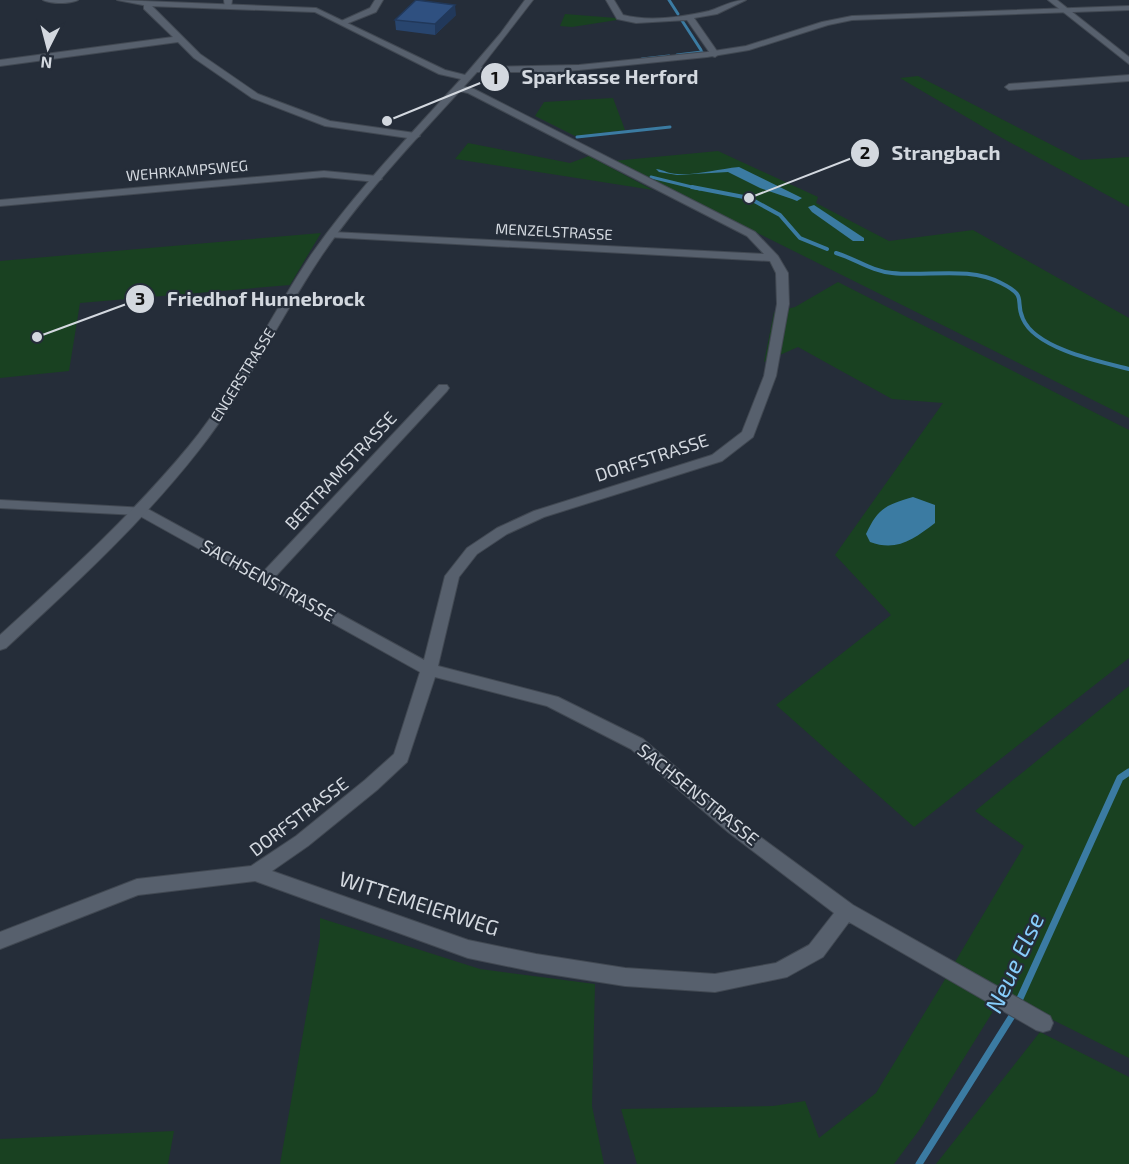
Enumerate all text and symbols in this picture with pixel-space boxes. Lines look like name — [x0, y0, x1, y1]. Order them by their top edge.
north arrow — [18, 18, 78, 78]
text: N — [40, 53, 53, 73]
callout: Sparkasse Herford — [480, 58, 711, 96]
text: Sparkasse Herford — [522, 64, 698, 88]
text: 1 — [491, 66, 499, 88]
callout: Strangbach — [850, 134, 1012, 172]
text: Strangbach — [892, 140, 1000, 164]
text: 2 — [860, 141, 870, 163]
street label: WEHRKAMPSWEG — [125, 156, 249, 184]
street label: MENZELSTRASSE — [495, 219, 613, 243]
callout: Friedhof Hunnebrock — [125, 280, 378, 318]
text: Friedhof Hunnebrock — [167, 286, 366, 310]
text: 3 — [135, 287, 145, 309]
street label: ENGERSTRASSE — [206, 324, 278, 425]
street label: BERTRAMSTRASSE — [280, 407, 401, 534]
street label: DORFSTRASSE — [592, 428, 711, 486]
street label: SACHSENSTRASSE — [198, 534, 339, 626]
street label: SACHSENSTRASSE — [634, 739, 764, 850]
street label: DORFSTRASSE — [245, 772, 352, 860]
street label: WITTEMEIERWEG — [336, 865, 503, 940]
water label: Neue Else — [978, 908, 1049, 1017]

